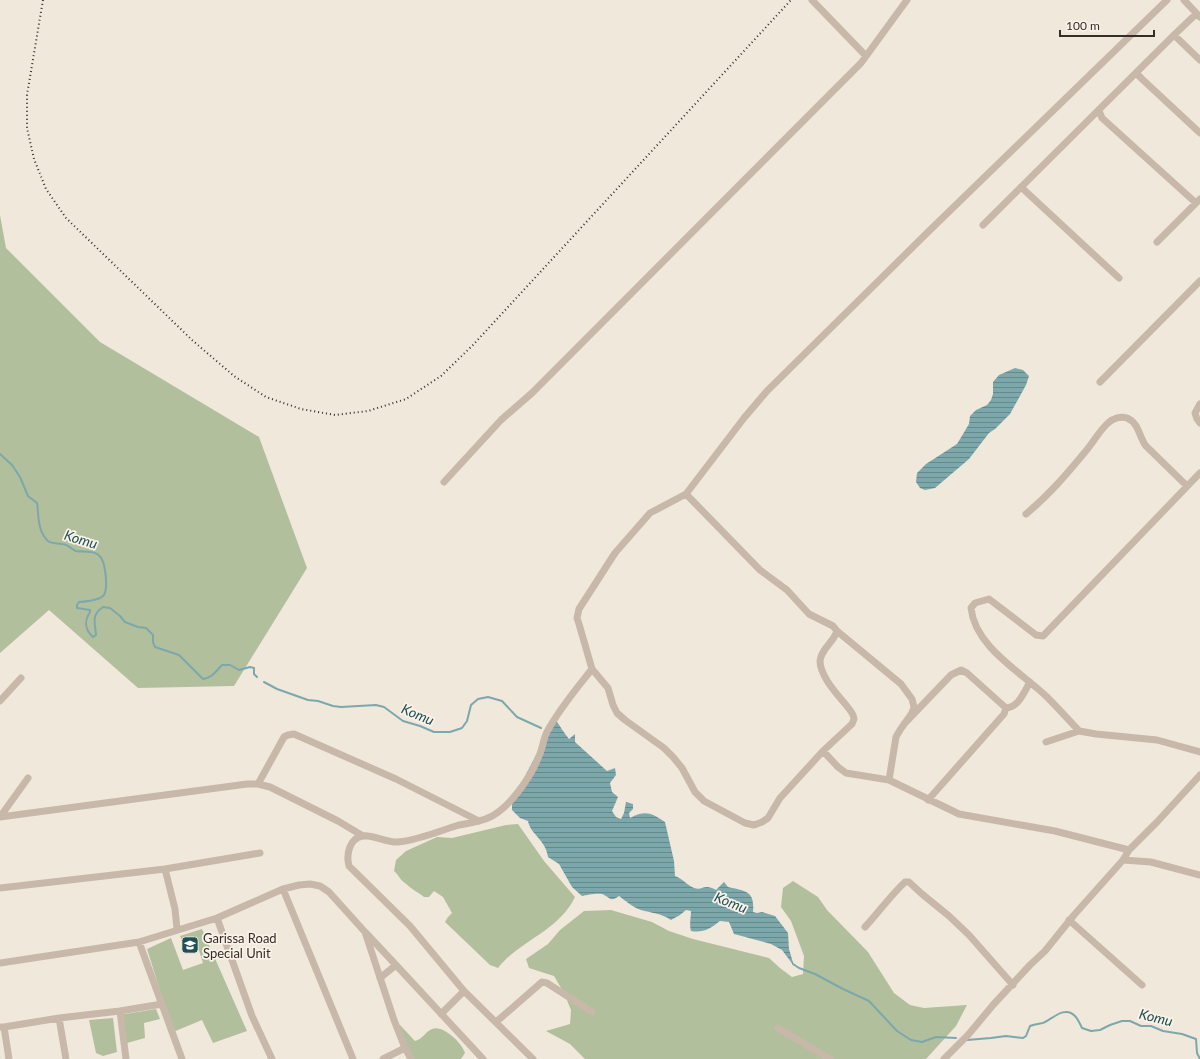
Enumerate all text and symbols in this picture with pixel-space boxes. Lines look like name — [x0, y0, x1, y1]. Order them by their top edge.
scale bar — [1060, 12, 1154, 38]
text: 100 m — [1066, 18, 1100, 33]
water label: Komu — [62, 526, 100, 552]
water label: Komu — [399, 700, 437, 728]
water label: Komu — [712, 888, 750, 916]
place label: Garissa Road Special Unit — [203, 930, 277, 961]
school or university icon: Garissa Road Special Unit — [180, 935, 200, 955]
water label: Komu — [1138, 1005, 1174, 1029]

